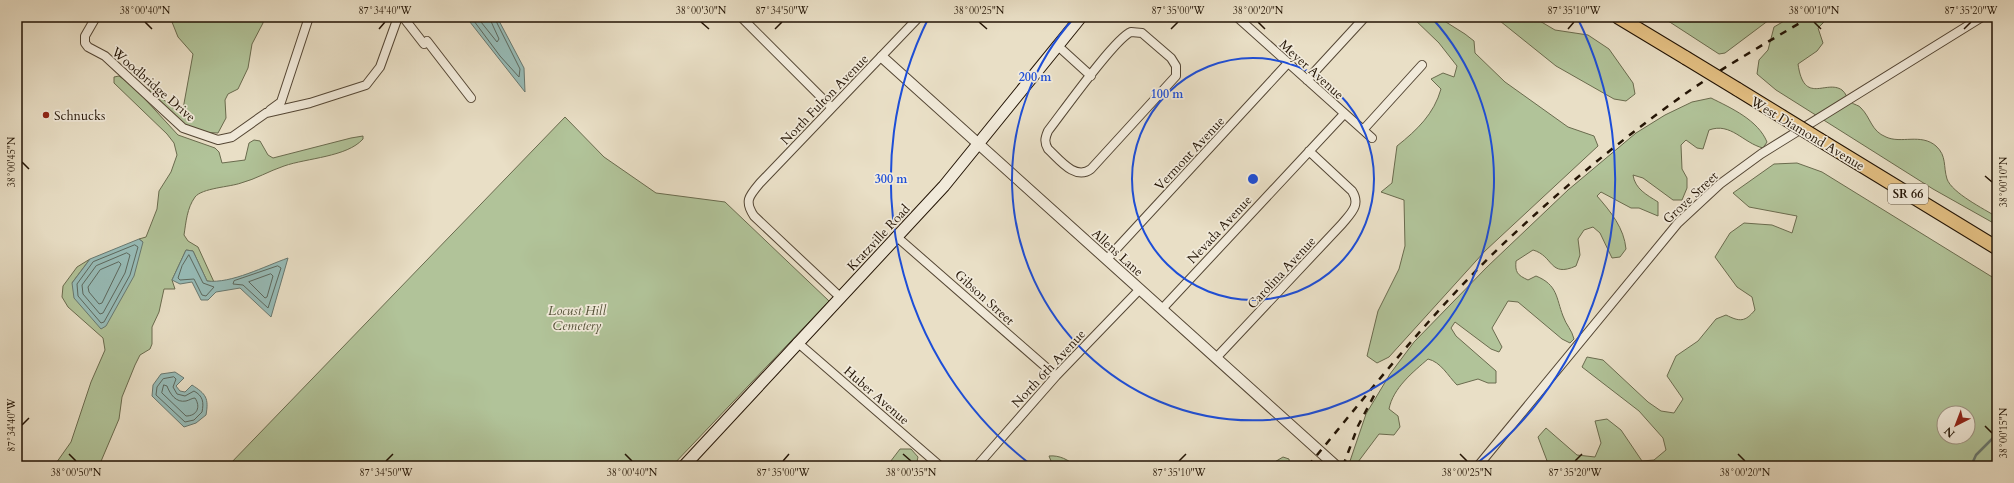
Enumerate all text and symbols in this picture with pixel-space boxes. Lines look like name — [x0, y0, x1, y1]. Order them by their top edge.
text: 38°00'40"N — [120, 4, 171, 18]
text: 87°34'40"W — [358, 4, 413, 18]
text: 38°00'30"N — [676, 4, 727, 18]
text: 87°34'50"W — [755, 4, 810, 18]
text: 38°00'25"N — [954, 4, 1005, 18]
text: 87°35'00"W — [1151, 4, 1206, 18]
text: 38°00'20"N — [1233, 4, 1284, 18]
text: 87°35'10"W — [1547, 4, 1602, 18]
text: 38°00'10"N — [1789, 4, 1840, 18]
text: 87°35'20"W — [1944, 4, 1999, 18]
street label: Meyer Avenue — [1275, 36, 1348, 104]
street label: Woodbridge Drive — [107, 43, 199, 126]
street label: North Fulton Avenue — [777, 50, 873, 149]
text: 200 m — [1019, 69, 1052, 85]
text: 100 m — [1151, 86, 1184, 102]
street label: West Diamond Avenue — [1746, 92, 1868, 175]
place label: Schnucks — [54, 107, 105, 125]
marker: Schnucks — [41, 110, 51, 120]
street label: Vermont Avenue — [1151, 113, 1229, 195]
text: 38°00'45"N — [5, 136, 19, 187]
text: 38°00'10"N — [1997, 156, 2011, 207]
street label: Grove Street — [1659, 168, 1722, 228]
text: 300 m — [875, 171, 908, 187]
centre of rings — [1246, 172, 1260, 186]
road number: SR 66 — [1888, 184, 1928, 204]
street label: Nevada Avenue — [1183, 192, 1256, 268]
street label: Kratzville Road — [843, 200, 914, 275]
street label: Allens Lane — [1088, 225, 1147, 281]
street label: Carolina Avenue — [1243, 232, 1320, 313]
street label: Gibson Street — [951, 266, 1018, 329]
park label: Locust Hill Cemetery — [548, 302, 606, 335]
street label: North 6th Avenue — [1008, 325, 1090, 412]
street label: Huber Avenue — [840, 362, 913, 429]
text: 87°34'40"W — [5, 397, 19, 452]
north arrow — [1936, 405, 1976, 445]
text: 38°00'15"N — [1997, 407, 2011, 458]
text: N — [1941, 423, 1958, 441]
text: 38°00'50"N — [51, 466, 102, 480]
text: 87°34'50"W — [359, 466, 414, 480]
text: 38°00'40"N — [607, 466, 658, 480]
text: 87°35'00"W — [756, 466, 811, 480]
text: 38°00'35"N — [886, 466, 937, 480]
text: 87°35'10"W — [1152, 466, 1207, 480]
text: 38°00'25"N — [1442, 466, 1493, 480]
text: 87°35'20"W — [1548, 466, 1603, 480]
text: 38°00'20"N — [1720, 466, 1771, 480]

